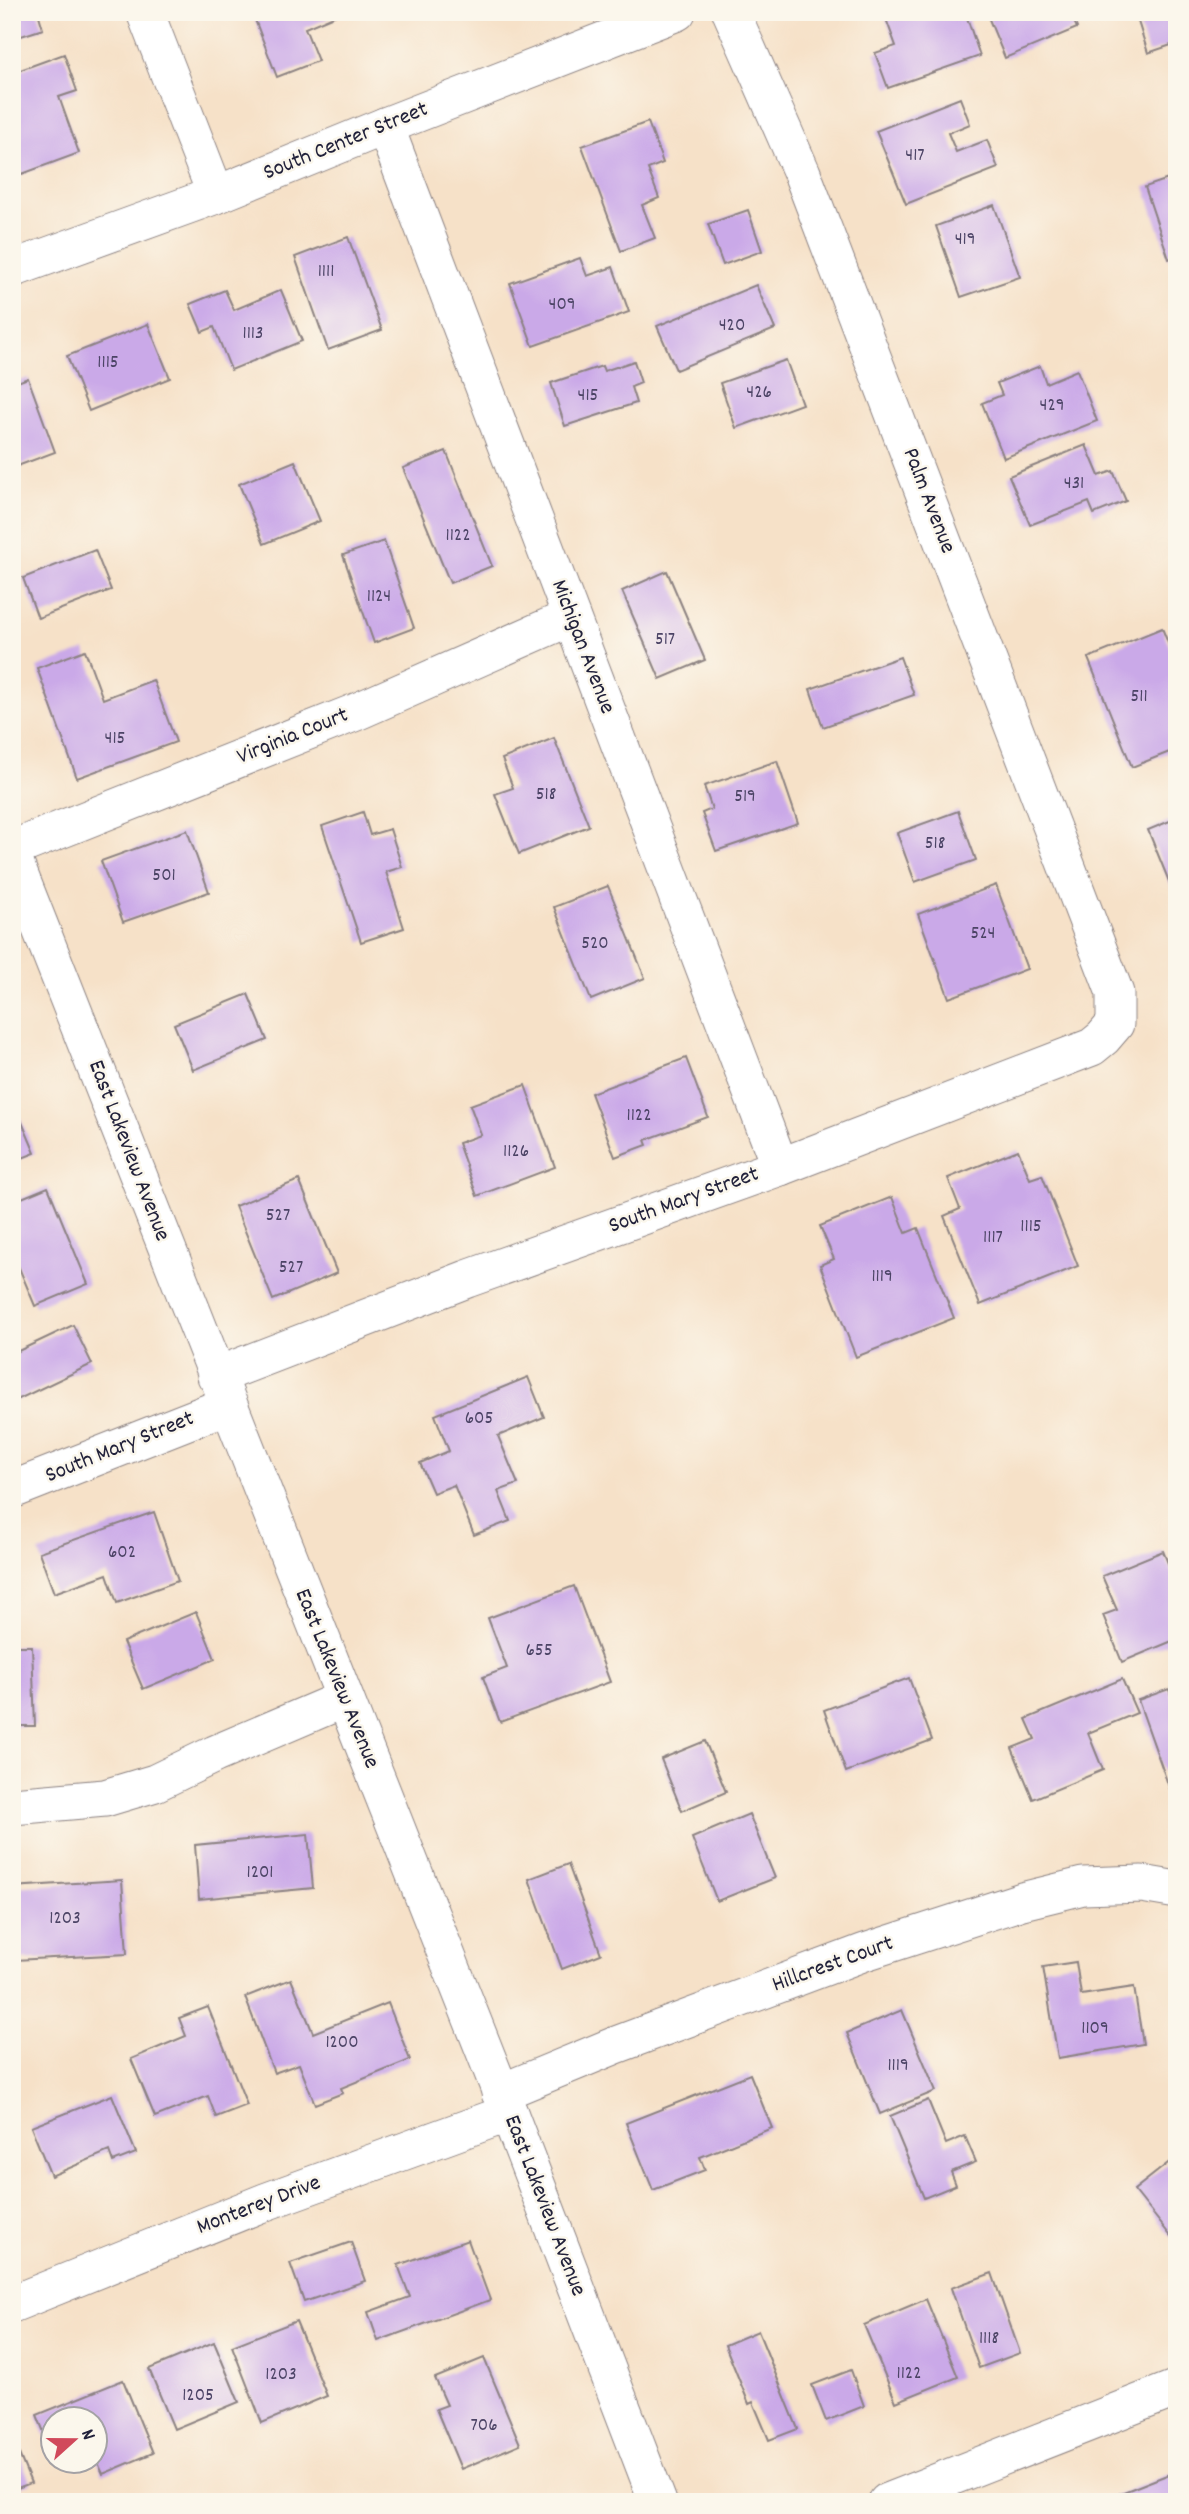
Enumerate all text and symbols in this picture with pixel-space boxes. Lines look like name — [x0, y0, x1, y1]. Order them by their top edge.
street label: South Center Street — [259, 94, 433, 190]
house number: 417 — [905, 143, 925, 170]
house number: 419 — [955, 227, 975, 254]
house number: 1111 — [318, 259, 334, 286]
house number: 409 — [549, 292, 575, 319]
house number: 420 — [719, 313, 745, 340]
house number: 1113 — [243, 321, 263, 348]
house number: 1115 — [97, 350, 119, 377]
house number: 426 — [746, 380, 772, 407]
house number: 415 — [578, 383, 598, 410]
house number: 429 — [1040, 393, 1064, 420]
street label: Palm Avenue — [893, 443, 963, 559]
house number: 431 — [1064, 471, 1084, 498]
house number: 1122 — [446, 523, 470, 550]
street label: Michigan Avenue — [541, 575, 623, 719]
house number: 1124 — [367, 584, 391, 611]
house number: 517 — [655, 627, 675, 654]
house number: 511 — [1130, 684, 1148, 711]
street label: Virginia Court — [232, 700, 354, 774]
house number: 415 — [105, 726, 125, 753]
house number: 518 — [536, 782, 556, 809]
house number: 519 — [734, 784, 756, 811]
house number: 518 — [925, 831, 945, 858]
house number: 501 — [152, 863, 176, 890]
house number: 524 — [971, 921, 996, 948]
house number: 520 — [581, 931, 609, 958]
street label: East Lakeview Avenue — [78, 1056, 178, 1246]
house number: 1122 — [627, 1103, 651, 1130]
house number: 1126 — [503, 1139, 529, 1166]
street label: South Mary Street — [604, 1158, 764, 1244]
house number: 527 — [266, 1203, 290, 1230]
house number: 1115 — [1020, 1214, 1042, 1241]
house number: 1117 — [983, 1225, 1003, 1252]
house number: 527 — [279, 1255, 303, 1282]
house number: 1119 — [871, 1264, 893, 1291]
street label: South Mary Street — [41, 1403, 199, 1493]
house number: 605 — [465, 1406, 493, 1433]
house number: 602 — [108, 1540, 136, 1567]
street label: East Lakeview Avenue — [285, 1584, 387, 1774]
house number: 655 — [526, 1638, 552, 1665]
house number: 1201 — [247, 1860, 273, 1887]
house number: 1203 — [49, 1906, 81, 1933]
street label: Hillcrest Court — [768, 1928, 898, 2002]
house number: 1109 — [1081, 2016, 1109, 2043]
house number: 1200 — [325, 2030, 359, 2057]
house number: 1119 — [887, 2053, 909, 2080]
street label: East Lakeview Avenue — [494, 2111, 594, 2301]
street label: Monterey Drive — [192, 2167, 326, 2245]
house number: 1118 — [979, 2326, 999, 2353]
house number: 1122 — [897, 2361, 921, 2388]
house number: 1203 — [265, 2362, 297, 2389]
house number: 1205 — [182, 2383, 214, 2410]
north arrow — [38, 2406, 108, 2476]
house number: 706 — [471, 2413, 497, 2440]
text: N — [72, 2426, 101, 2444]

